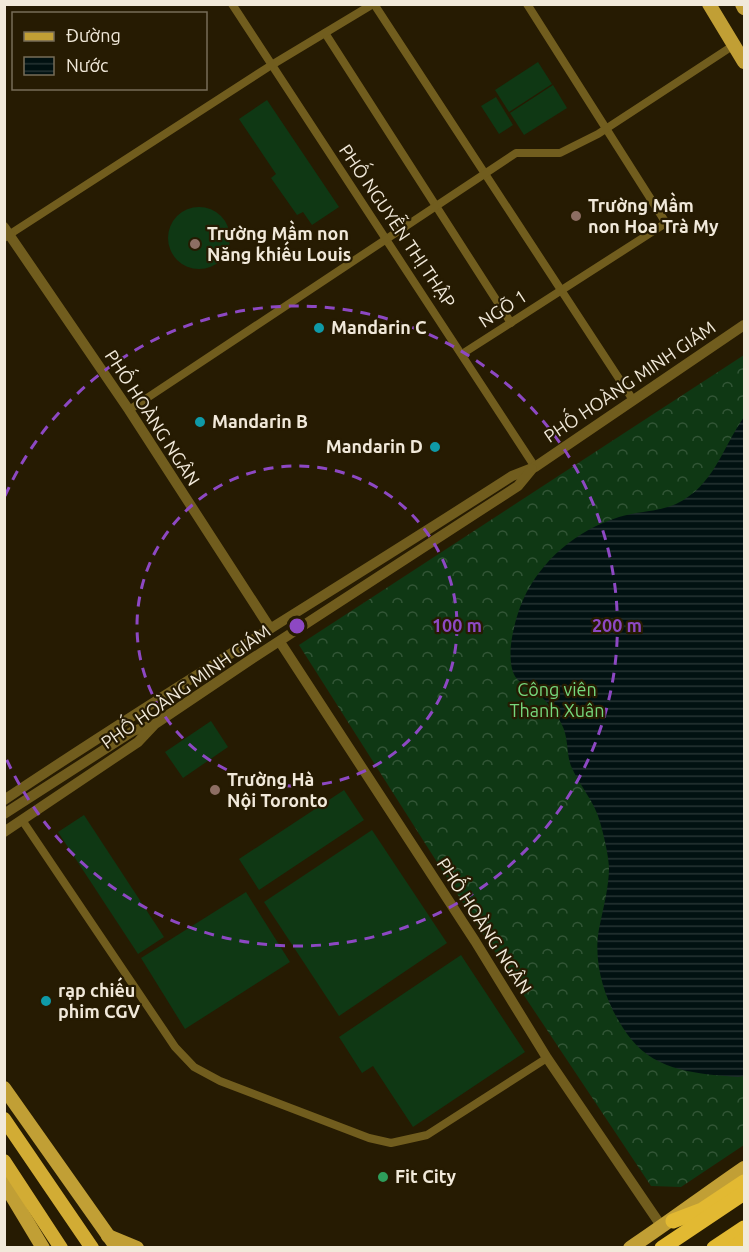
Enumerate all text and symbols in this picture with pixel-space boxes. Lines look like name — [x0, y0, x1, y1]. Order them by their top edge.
legend — [12, 12, 207, 90]
text: Đường — [66, 25, 121, 45]
text: Nước — [66, 55, 108, 75]
street label: PHỐ NGUYỄN THỊ THẬP — [336, 137, 464, 311]
place label: Trường Mầm non Hoa Trà My — [588, 192, 719, 236]
marker: Trường Mầm non Hoa Trà My — [569, 209, 583, 223]
place label: Trường Mầm non Năng khiếu Louis — [207, 220, 351, 264]
marker: Trường Mầm non Năng khiếu Louis — [188, 237, 202, 251]
street label: NGÕ 1 — [474, 284, 530, 331]
street label: PHỐ HOÀNG MINH GIÁM — [537, 312, 719, 446]
place label: Mandarin C — [331, 317, 427, 337]
marker: Mandarin C — [312, 321, 326, 335]
street label: PHỐ HOÀNG NGÂN — [102, 343, 209, 489]
place label: Mandarin B — [212, 411, 308, 431]
marker: Mandarin B — [193, 415, 207, 429]
place label: Mandarin D — [326, 436, 423, 456]
marker: Mandarin D — [428, 440, 442, 454]
text: 100 m — [432, 615, 482, 635]
text: 200 m — [592, 615, 642, 635]
street label: PHỐ HOÀNG MINH GIÁM — [94, 616, 274, 752]
centre of rings — [287, 616, 307, 636]
park label: Công viên Thanh Xuân — [509, 679, 605, 720]
place label: Trường Hà Nội Toronto — [227, 769, 328, 810]
marker: Trường Hà Nội Toronto — [208, 783, 222, 797]
street label: PHỐ HOÀNG NGÂN — [434, 851, 541, 997]
place label: rạp chiếu phim CGV — [58, 977, 140, 1021]
marker: rạp chiếu phim CGV — [39, 994, 53, 1008]
place label: Fit City — [395, 1166, 457, 1186]
marker: Fit City — [376, 1170, 390, 1184]

